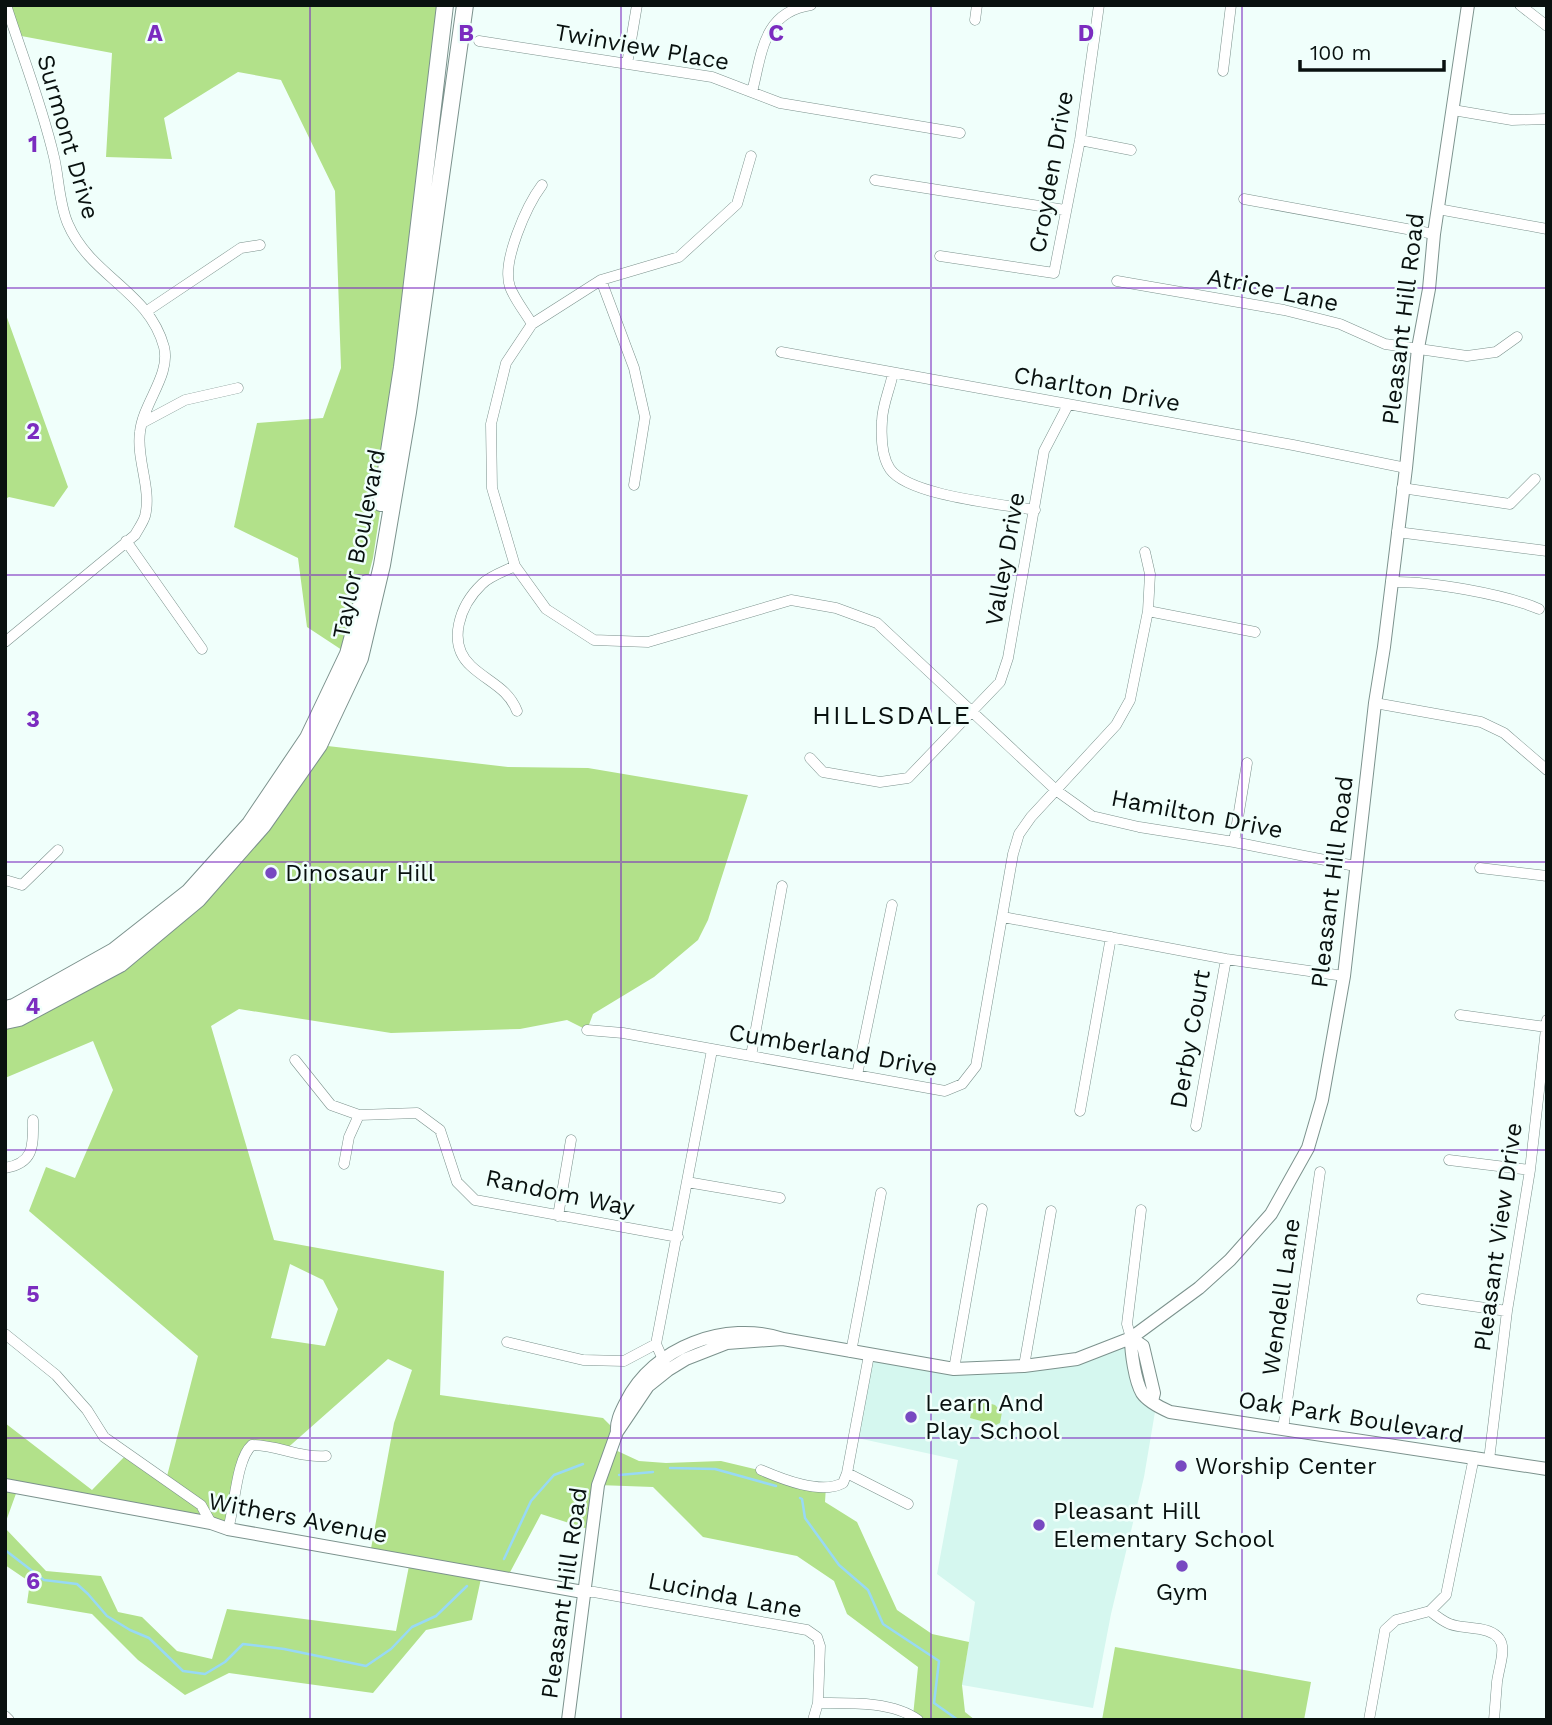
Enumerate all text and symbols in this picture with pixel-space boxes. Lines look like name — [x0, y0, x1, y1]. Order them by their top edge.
street label: Twinview Place — [552, 18, 732, 76]
text: A — [147, 20, 163, 47]
text: B — [458, 20, 474, 47]
text: C — [768, 20, 784, 47]
text: D — [1078, 20, 1094, 47]
scale bar — [1300, 28, 1444, 72]
text: 100 m — [1310, 40, 1372, 65]
street label: Surmont Drive — [31, 52, 105, 222]
street label: Croyden Drive — [1023, 89, 1079, 255]
text: 1 — [28, 131, 38, 158]
street label: Pleasant Hill Road — [1376, 211, 1430, 427]
street label: Atrice Lane — [1205, 262, 1341, 318]
street label: Charlton Drive — [1011, 361, 1183, 417]
text: 2 — [26, 418, 40, 445]
street label: Taylor Boulevard — [327, 447, 391, 641]
street label: Valley Drive — [979, 490, 1031, 628]
district label: HILLSDALE — [812, 700, 972, 730]
text: 3 — [26, 706, 40, 733]
street label: Pleasant Hill Road — [1305, 774, 1359, 990]
street label: Hamilton Drive — [1109, 784, 1285, 844]
place label: Dinosaur Hill — [285, 859, 436, 887]
marker: Dinosaur Hill — [263, 865, 279, 881]
street label: Derby Court — [1164, 967, 1216, 1111]
text: 4 — [26, 993, 41, 1020]
street label: Cumberland Drive — [726, 1018, 940, 1082]
street label: Pleasant View Drive — [1468, 1121, 1528, 1353]
street label: Random Way — [483, 1164, 638, 1223]
street label: Wendell Lane — [1256, 1217, 1306, 1377]
text: 5 — [26, 1281, 40, 1308]
street label: Oak Park Boulevard — [1236, 1385, 1466, 1449]
place label: Learn And Play School — [925, 1389, 1060, 1445]
marker: Learn And Play School — [903, 1409, 919, 1425]
place label: Worship Center — [1195, 1452, 1377, 1480]
marker: Worship Center — [1173, 1458, 1189, 1474]
street label: Pleasant Hill Road — [535, 1485, 593, 1701]
street label: Withers Avenue — [206, 1487, 390, 1549]
place label: Pleasant Hill Elementary School — [1053, 1497, 1275, 1553]
marker: Pleasant Hill Elementary School — [1031, 1517, 1047, 1533]
marker: Gym — [1174, 1558, 1190, 1574]
street label: Lucinda Lane — [646, 1566, 804, 1624]
text: 6 — [26, 1568, 40, 1595]
place label: Gym — [1156, 1578, 1208, 1606]

